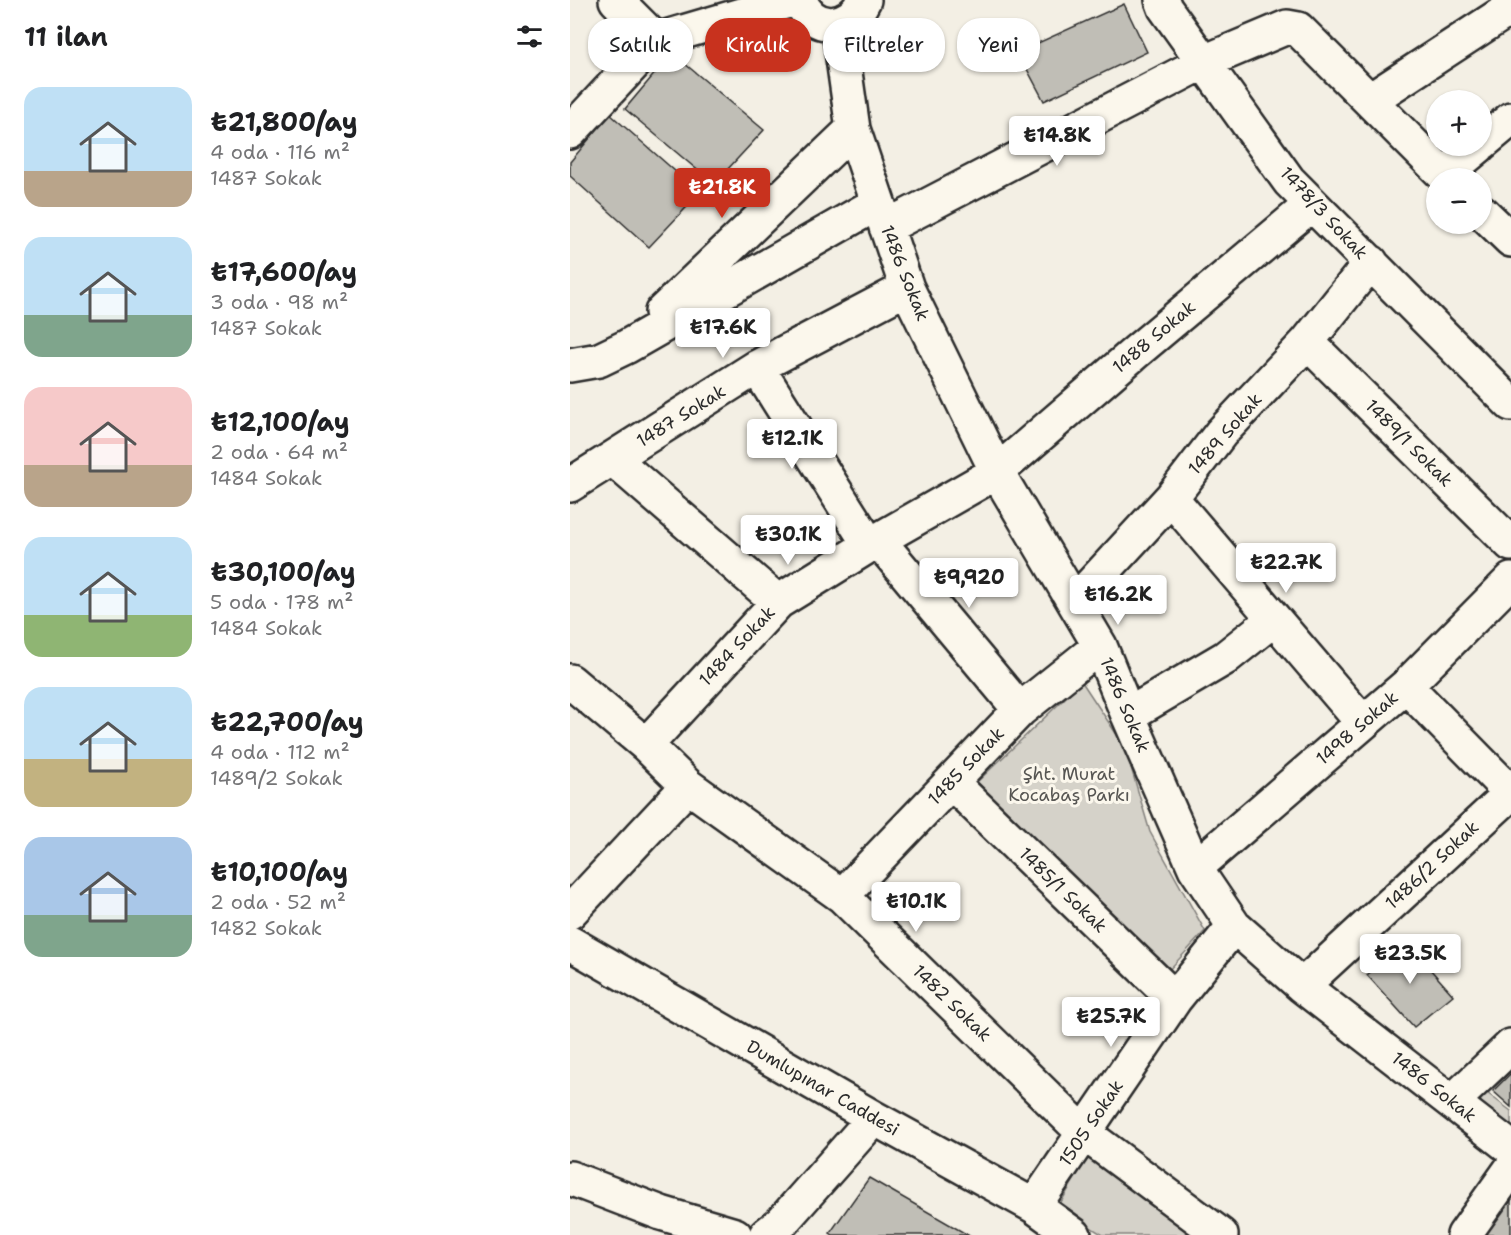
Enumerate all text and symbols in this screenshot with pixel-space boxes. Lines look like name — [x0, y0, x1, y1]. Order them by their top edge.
chip: Satılık — [588, 18, 693, 72]
chip: Kiralık — [705, 18, 811, 72]
chip: Filtreler — [823, 18, 945, 72]
chip: Yeni — [957, 18, 1040, 72]
text: 11 ilan — [24, 19, 108, 54]
icon: filters — [513, 20, 546, 53]
map controls — [1426, 90, 1492, 234]
button: + — [1426, 90, 1492, 156]
text: ₺21,800/ay — [210, 104, 358, 139]
icon: home — [72, 111, 144, 183]
pin: ₺14.8K — [1008, 116, 1106, 167]
text: ₺14.8K — [1023, 122, 1091, 148]
text: 4 oda · 116 m² — [210, 139, 350, 165]
street label: 1478/3 Sokak — [1275, 161, 1373, 265]
text: 1487 Sokak — [210, 165, 322, 191]
pin: ₺21.8K — [673, 168, 771, 219]
button: − — [1426, 168, 1492, 234]
text: ₺21.8K — [688, 174, 756, 200]
street label: 1486 Sokak — [875, 221, 935, 325]
text: ₺17,600/ay — [210, 254, 357, 289]
icon: home — [72, 261, 144, 333]
text: 3 oda · 98 m² — [210, 289, 348, 315]
street label: 1488 Sokak — [1107, 295, 1201, 379]
pin: ₺17.6K — [674, 308, 772, 359]
text: ₺17.6K — [689, 314, 757, 340]
text: 1487 Sokak — [210, 315, 322, 341]
street label: 1487 Sokak — [632, 379, 730, 453]
street label: 1489 Sokak — [1183, 388, 1267, 480]
street label: 1489/1 Sokak — [1360, 394, 1458, 492]
text: ₺12,100/ay — [210, 404, 350, 439]
icon: home — [72, 411, 144, 483]
pin: ₺12.1K — [743, 419, 841, 470]
text: ₺12.1K — [761, 425, 823, 451]
text: 2 oda · 64 m² — [210, 439, 348, 465]
text: 1484 Sokak — [210, 465, 323, 491]
pin: ₺30.1K — [739, 515, 837, 566]
text: ₺30.1K — [755, 521, 821, 547]
pin: ₺22.7K — [1237, 543, 1335, 594]
text: ₺22.7K — [1250, 549, 1322, 575]
text: ₺30,100/ay — [210, 554, 356, 589]
pin: ₺9,920 — [920, 558, 1018, 609]
icon: home — [72, 561, 144, 633]
text: ₺9,920 — [933, 564, 1005, 590]
pin: ₺16.2K — [1069, 575, 1167, 626]
text: ₺16.2K — [1084, 581, 1152, 607]
text: 5 oda · 178 m² — [210, 589, 353, 615]
street label: 1484 Sokak — [694, 601, 780, 691]
text: 1484 Sokak — [210, 615, 323, 641]
street label: 1486 Sokak — [1094, 654, 1156, 756]
street label: 1498 Sokak — [1311, 686, 1403, 770]
text: ₺22,700/ay — [210, 704, 364, 739]
icon: home — [72, 711, 144, 783]
street label: 1485 Sokak — [923, 722, 1009, 810]
text: 4 oda · 112 m² — [210, 739, 350, 765]
park label: Şht. Murat Kocabaş Parkı — [1008, 762, 1130, 807]
text: 1489/2 Sokak — [210, 765, 343, 791]
street label: 1486/2 Sokak — [1380, 815, 1484, 915]
street label: 1485/1 Sokak — [1014, 842, 1112, 938]
text: ₺10,100/ay — [210, 854, 348, 889]
icon: home — [72, 861, 144, 933]
pin: ₺10.1K — [867, 882, 965, 933]
text: ₺10.1K — [885, 888, 947, 914]
text: 2 oda · 52 m² — [210, 889, 346, 915]
text: 1482 Sokak — [210, 915, 322, 941]
pin: ₺23.5K — [1361, 934, 1459, 985]
text: ₺23.5K — [1374, 940, 1446, 966]
street label: 1482 Sokak — [907, 959, 997, 1047]
pin: ₺25.7K — [1062, 997, 1160, 1048]
text: ₺25.7K — [1076, 1003, 1146, 1029]
street label: Dumlupınar Caddesi — [742, 1034, 904, 1142]
street label: 1486 Sokak — [1387, 1046, 1481, 1128]
street label: 1505 Sokak — [1053, 1075, 1129, 1171]

